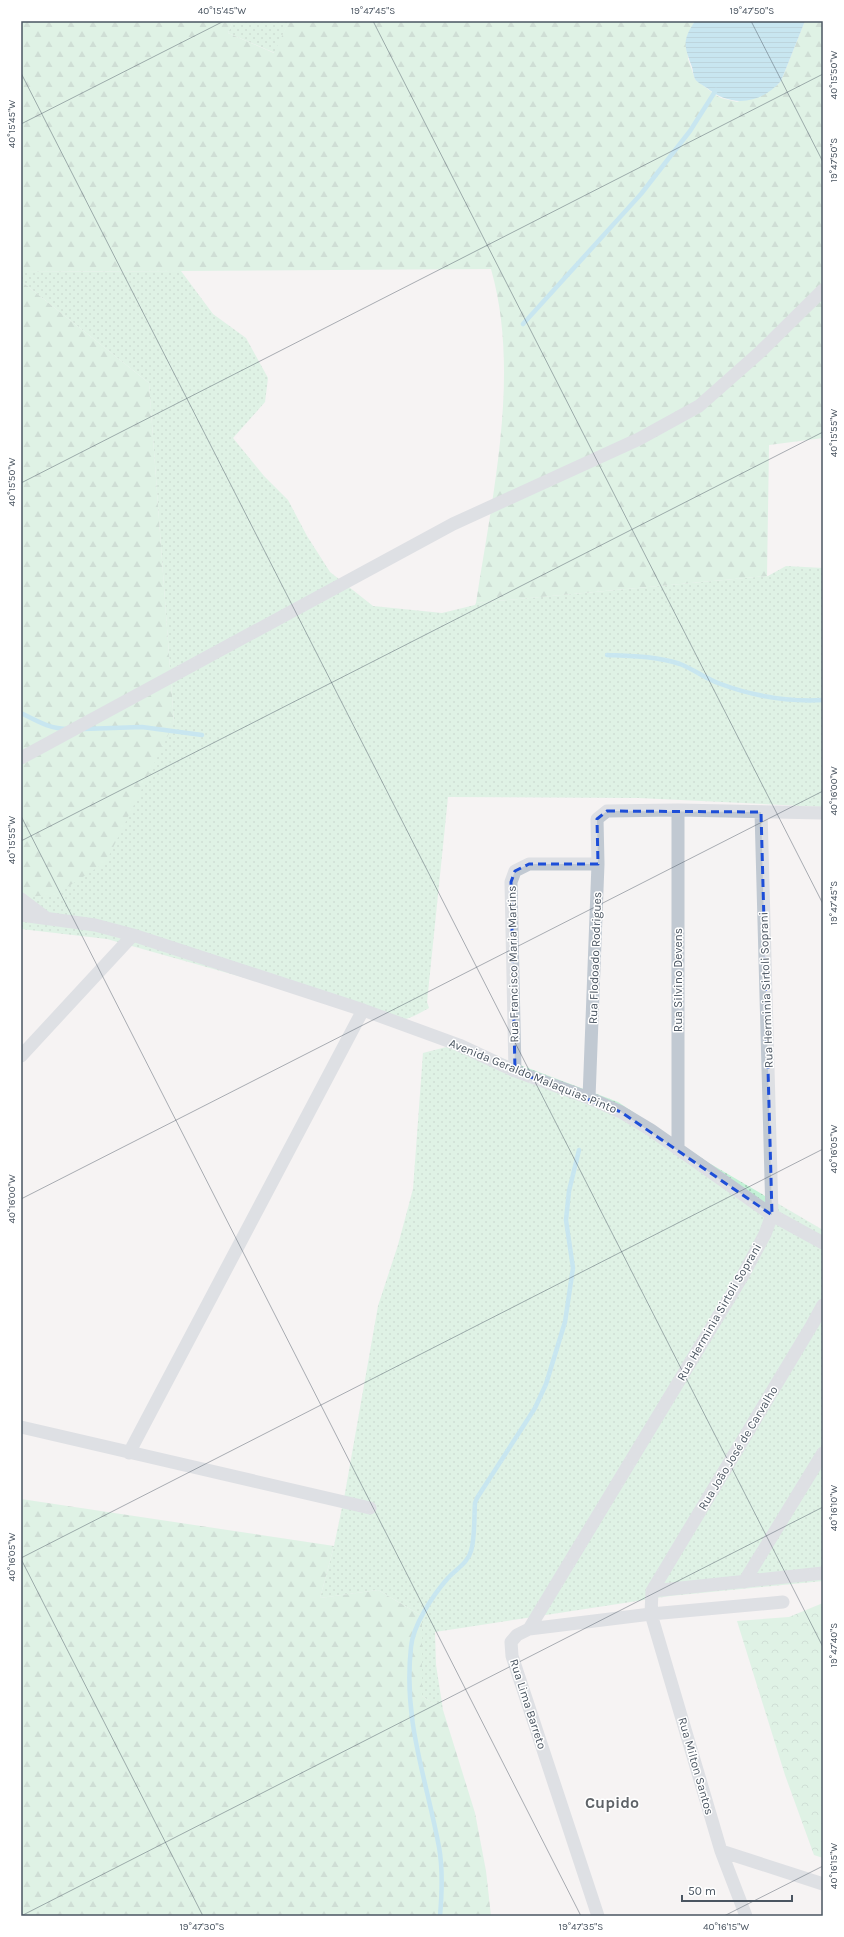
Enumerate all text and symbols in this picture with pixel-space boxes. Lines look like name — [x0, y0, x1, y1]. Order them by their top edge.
text: 40°15'45"W — [198, 5, 246, 17]
text: 19°47'45"S — [351, 5, 395, 17]
text: 19°47'50"S — [730, 5, 774, 17]
text: 40°15'50"W — [828, 51, 840, 99]
text: 40°15'45"W — [6, 100, 18, 148]
text: 19°47'50"S — [828, 138, 840, 182]
text: 40°15'55"W — [828, 409, 840, 457]
text: 40°15'50"W — [6, 458, 18, 506]
text: 40°16'00"W — [828, 766, 840, 816]
text: 40°15'55"W — [6, 816, 18, 864]
text: 19°47'45"S — [828, 881, 840, 925]
street label: Rua Francisco Maria Martins — [505, 885, 521, 1043]
street label: Rua Flodoado Rodrigues — [586, 892, 604, 1024]
street label: Rua Herminia Sirtoli Soprani — [756, 912, 776, 1068]
street label: Rua Silvino Devens — [671, 928, 685, 1032]
street label: Avenida Geraldo Malaquias Pinto — [447, 1036, 619, 1116]
text: 40°16'05"W — [828, 1125, 840, 1173]
text: 40°16'00"W — [6, 1174, 18, 1224]
street label: Rua Herminia Sirtoli Soprani — [674, 1241, 764, 1383]
street label: Rua João José de Carvalho — [695, 1383, 781, 1513]
text: 40°16'10"W — [828, 1485, 840, 1531]
text: 40°16'05"W — [6, 1533, 18, 1581]
text: 19°47'40"S — [828, 1623, 840, 1667]
street label: Rua Lima Barreto — [507, 1657, 549, 1751]
street label: Rua Milton Santos — [675, 1716, 717, 1816]
district label: Cupido — [585, 1793, 639, 1812]
text: 40°16'15"W — [828, 1843, 840, 1889]
scale bar — [682, 1877, 792, 1903]
text: 50 m — [688, 1884, 716, 1898]
text: 19°47'30"S — [179, 1921, 225, 1933]
text: 19°47'35"S — [559, 1921, 603, 1933]
text: 40°16'15"W — [703, 1921, 749, 1933]

